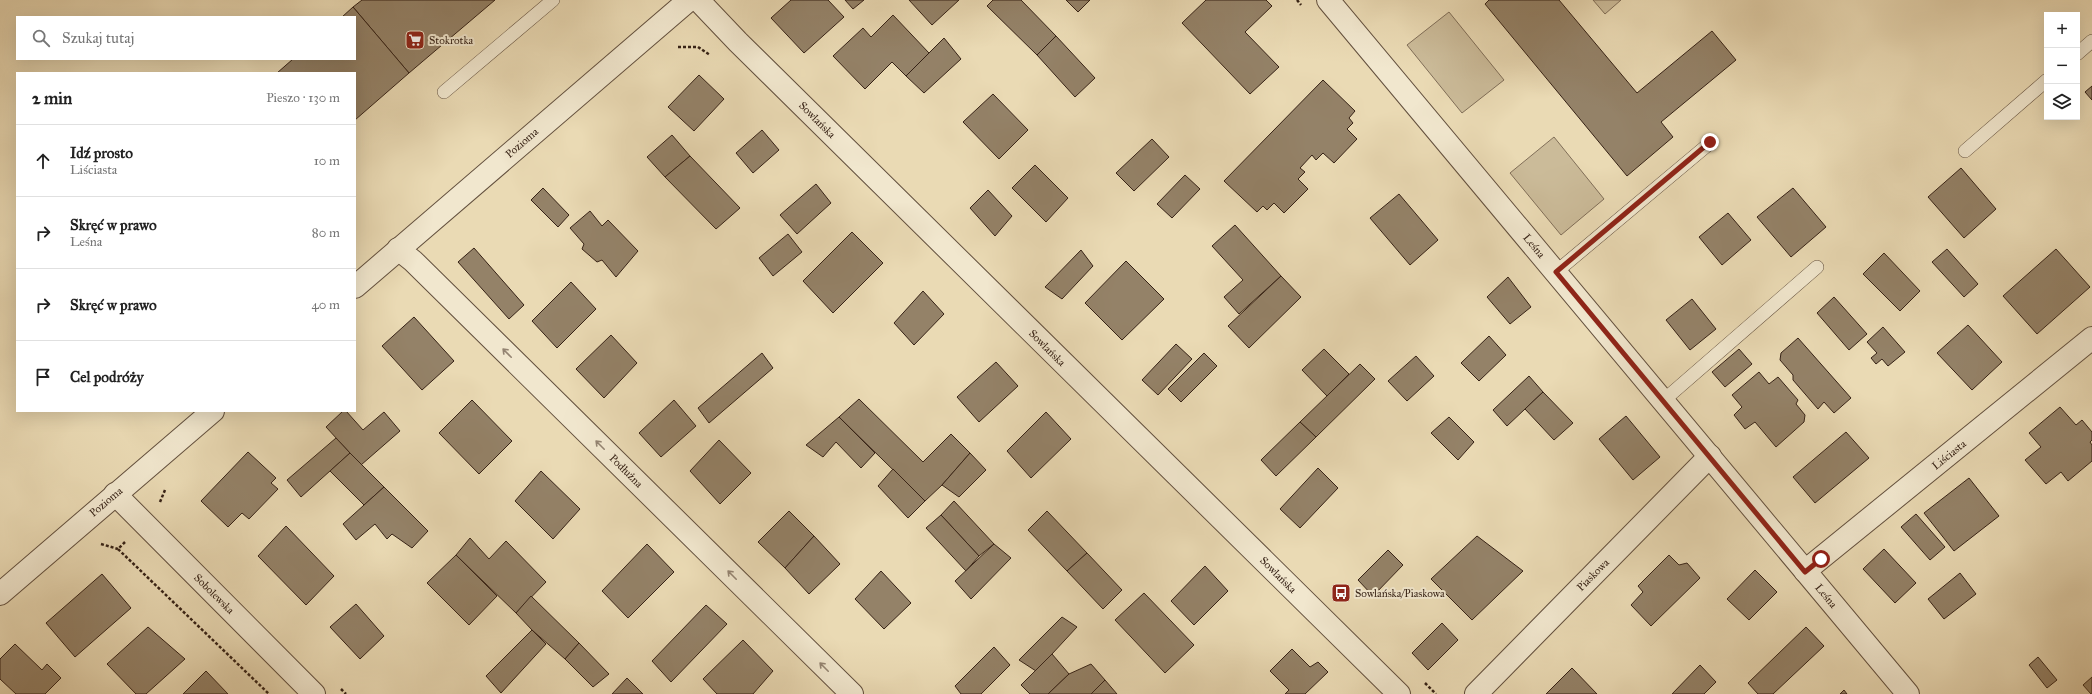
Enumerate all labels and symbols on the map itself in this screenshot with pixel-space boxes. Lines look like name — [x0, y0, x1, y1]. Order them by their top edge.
supermarket icon: Stokrotka — [404, 29, 426, 51]
place label: Stokrotka — [429, 34, 474, 47]
street label: Sowlańska — [796, 99, 838, 141]
street label: Pozioma — [503, 125, 541, 161]
route end — [1701, 133, 1719, 151]
street label: Leśna — [1520, 231, 1548, 261]
street label: Sowlańska — [1026, 327, 1068, 369]
one-way arrow — [502, 348, 512, 358]
street label: Liściasta — [1929, 437, 1969, 473]
one-way arrow — [595, 440, 605, 450]
street label: Podłużna — [607, 452, 646, 491]
street label: Pozioma — [87, 484, 125, 520]
route start — [1812, 550, 1830, 568]
street label: Sowlańska — [1257, 554, 1299, 596]
street label: Piaskowa — [1574, 556, 1612, 594]
one-way arrow — [727, 570, 737, 580]
street label: Sobolewska — [191, 571, 237, 617]
street label: Leśna — [1812, 581, 1840, 611]
bus stop icon: Sowlańska/Piaskowa — [1330, 582, 1352, 604]
place label: Sowlańska/Piaskowa — [1355, 587, 1445, 600]
one-way arrow — [819, 662, 829, 672]

